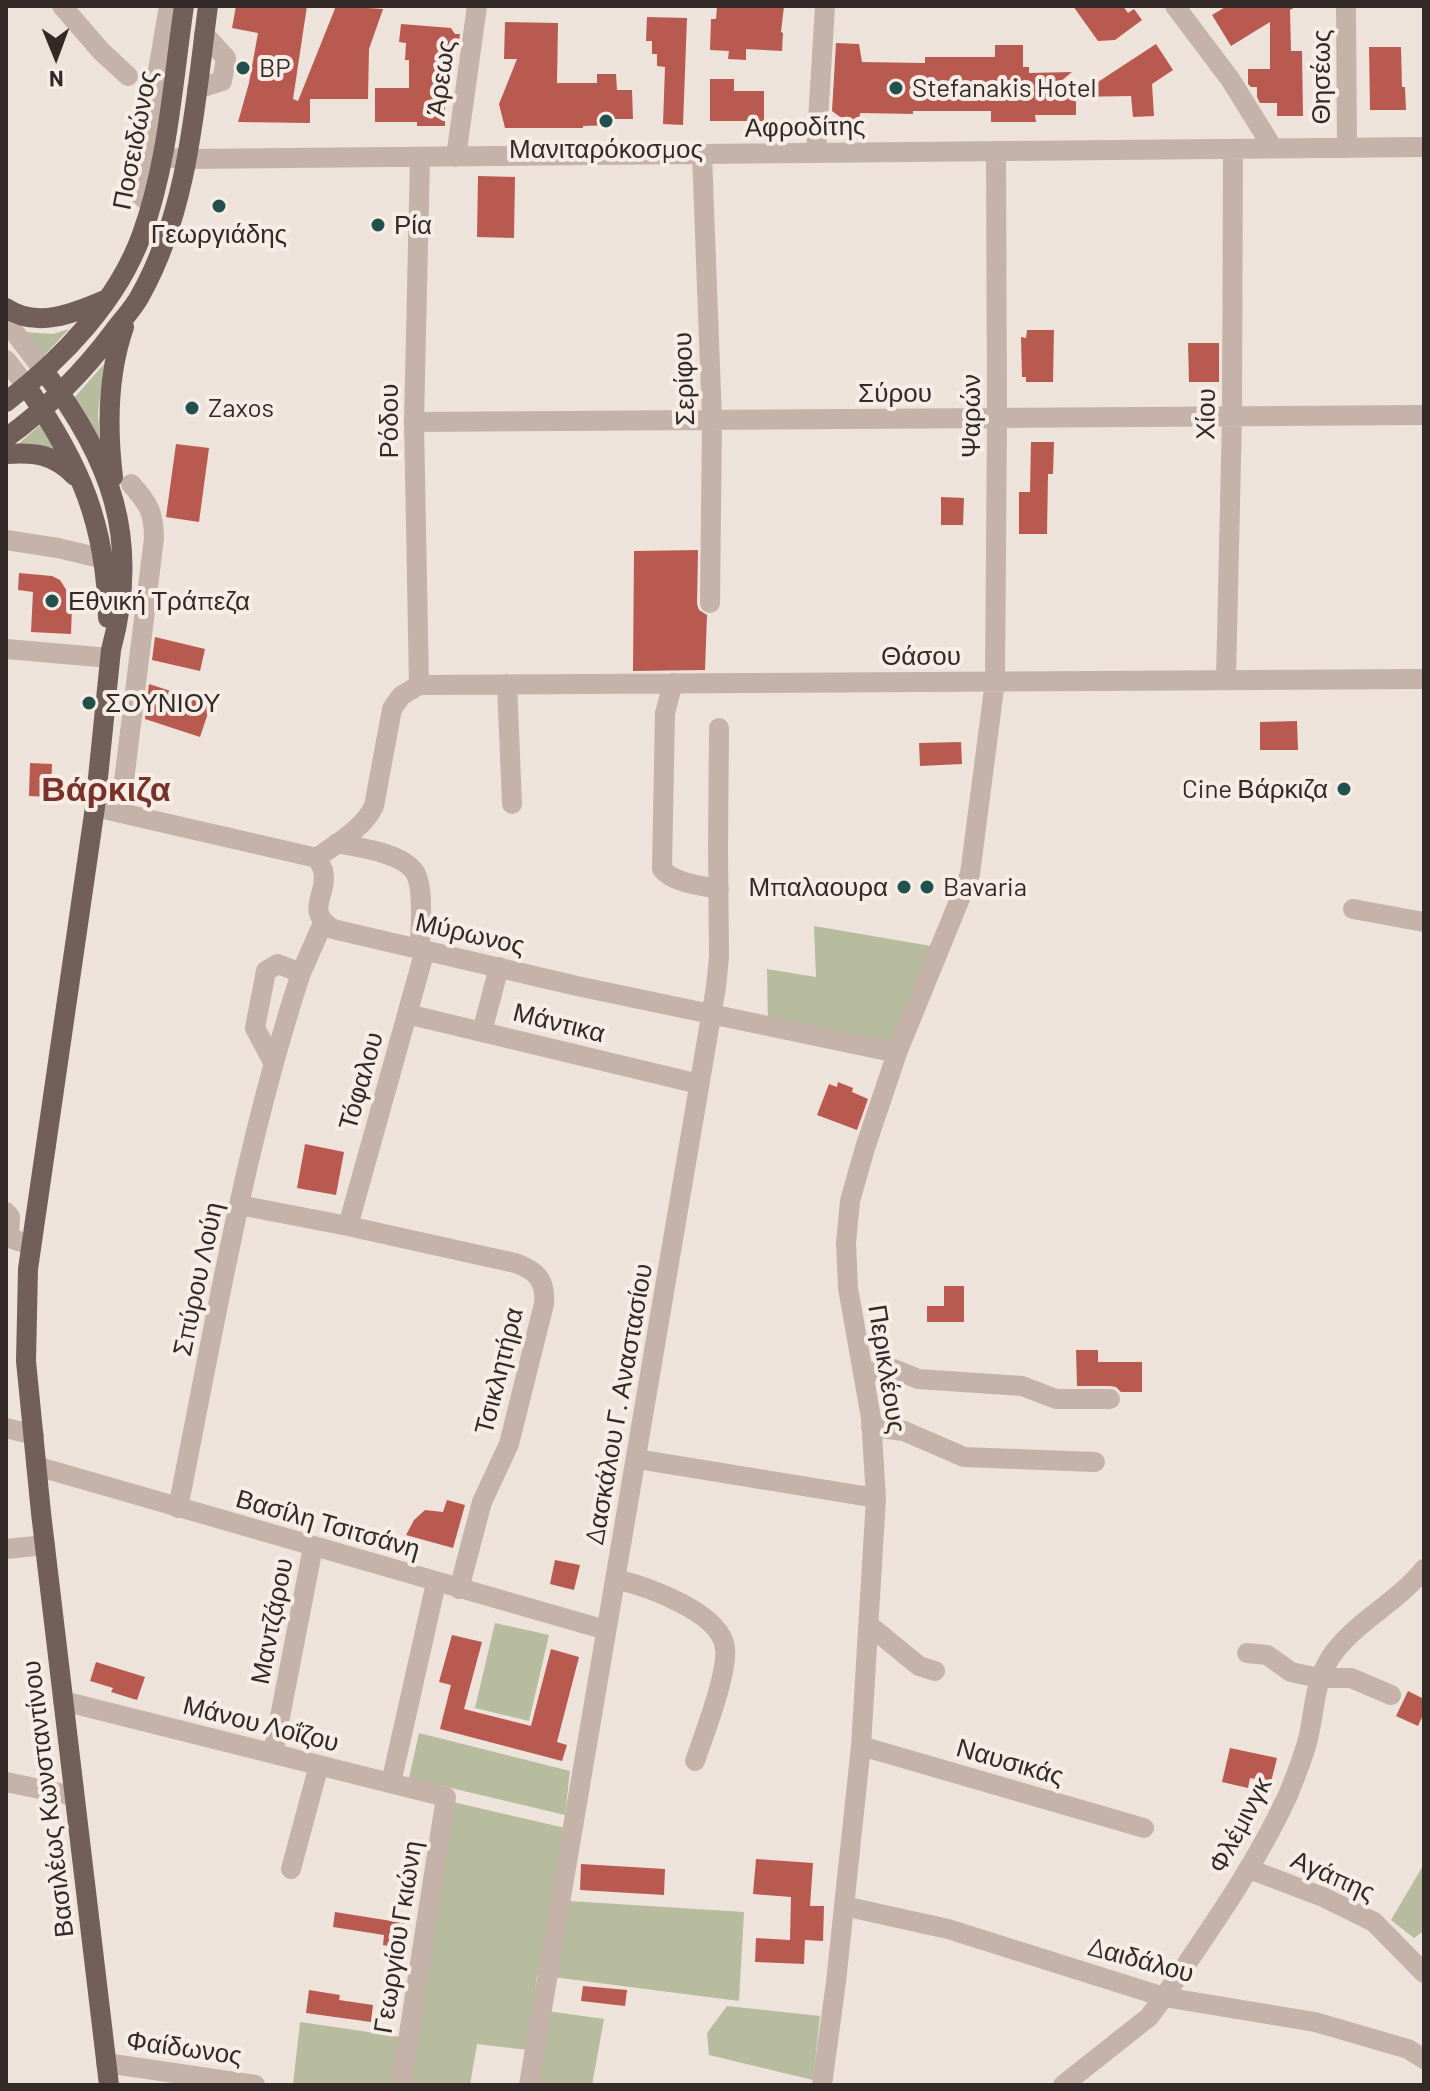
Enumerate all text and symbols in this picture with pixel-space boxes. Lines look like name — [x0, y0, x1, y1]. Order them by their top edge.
north arrow — [16, 16, 96, 96]
street label: Θησέως — [1305, 29, 1337, 125]
street label: Άρεως — [420, 38, 462, 118]
place label: BP — [259, 52, 291, 84]
marker: BP — [234, 59, 252, 77]
text: N — [49, 67, 64, 93]
street label: Ποσειδώνος — [106, 68, 164, 212]
place label: Stefanakis Hotel — [912, 72, 1097, 104]
marker: Stefanakis Hotel — [887, 79, 905, 97]
street label: Αφροδίτης — [744, 110, 866, 144]
marker: Μανιταρόκοσμος — [597, 112, 615, 130]
place label: Μανιταρόκοσμος — [509, 133, 703, 165]
marker: Γεωργιάδης — [210, 197, 228, 215]
place label: Ρία — [394, 209, 432, 241]
marker: Ρία — [369, 216, 387, 234]
place label: Γεωργιάδης — [151, 218, 287, 250]
street label: Σερίφου — [667, 332, 701, 426]
street label: Ψαρών — [955, 374, 987, 458]
street label: Σύρου — [858, 377, 932, 409]
street label: Ρόδου — [373, 384, 405, 458]
street label: Χίου — [1190, 388, 1222, 440]
place label: Zaxos — [208, 392, 274, 424]
marker: Zaxos — [183, 399, 201, 417]
place label: Εθνική Τράπεζα — [68, 585, 250, 617]
marker: Εθνική Τράπεζα — [43, 592, 61, 610]
street label: Θάσου — [881, 640, 961, 672]
place label: ΣΟΥΝΙΟΥ — [105, 687, 221, 719]
marker: ΣΟΥΝΙΟΥ — [80, 694, 98, 712]
district label: Βάρκιζα — [41, 770, 171, 810]
place label: Cine Βάρκιζα — [1182, 773, 1328, 805]
marker: Cine Βάρκιζα — [1335, 780, 1353, 798]
place label: Μπαλαουρα — [748, 871, 888, 903]
place label: Bavaria — [943, 871, 1027, 903]
marker: Μπαλαουρα — [895, 878, 913, 896]
marker: Bavaria — [918, 878, 936, 896]
street label: Μύρωνος — [412, 906, 528, 962]
street label: Μάντικα — [510, 997, 608, 1049]
street label: Τόφαλου — [332, 1028, 390, 1134]
street label: Σπύρου Λούη — [166, 1199, 230, 1359]
street label: Δασκάλου Γ. Αναστασίου — [579, 1261, 659, 1547]
street label: Περικλέους — [861, 1302, 913, 1436]
street label: Τσικλητήρα — [468, 1304, 530, 1438]
street label: Βασίλη Τσιτσάνη — [232, 1483, 424, 1565]
street label: Μαντζάρου — [244, 1555, 300, 1687]
street label: Βασιλέως Κωνσταντίνου — [16, 1659, 80, 1939]
street label: Μάνου Λοΐζου — [180, 1690, 342, 1758]
street label: Ναυσικάς — [953, 1732, 1067, 1792]
street label: Φλέμινγκ — [1202, 1772, 1278, 1878]
street label: Γεωργίου Γκιώνη — [367, 1839, 429, 2035]
street label: Αγάπης — [1286, 1844, 1380, 1908]
street label: Δαιδάλου — [1085, 1931, 1197, 1989]
street label: Φαίδωνος — [124, 2024, 244, 2072]

